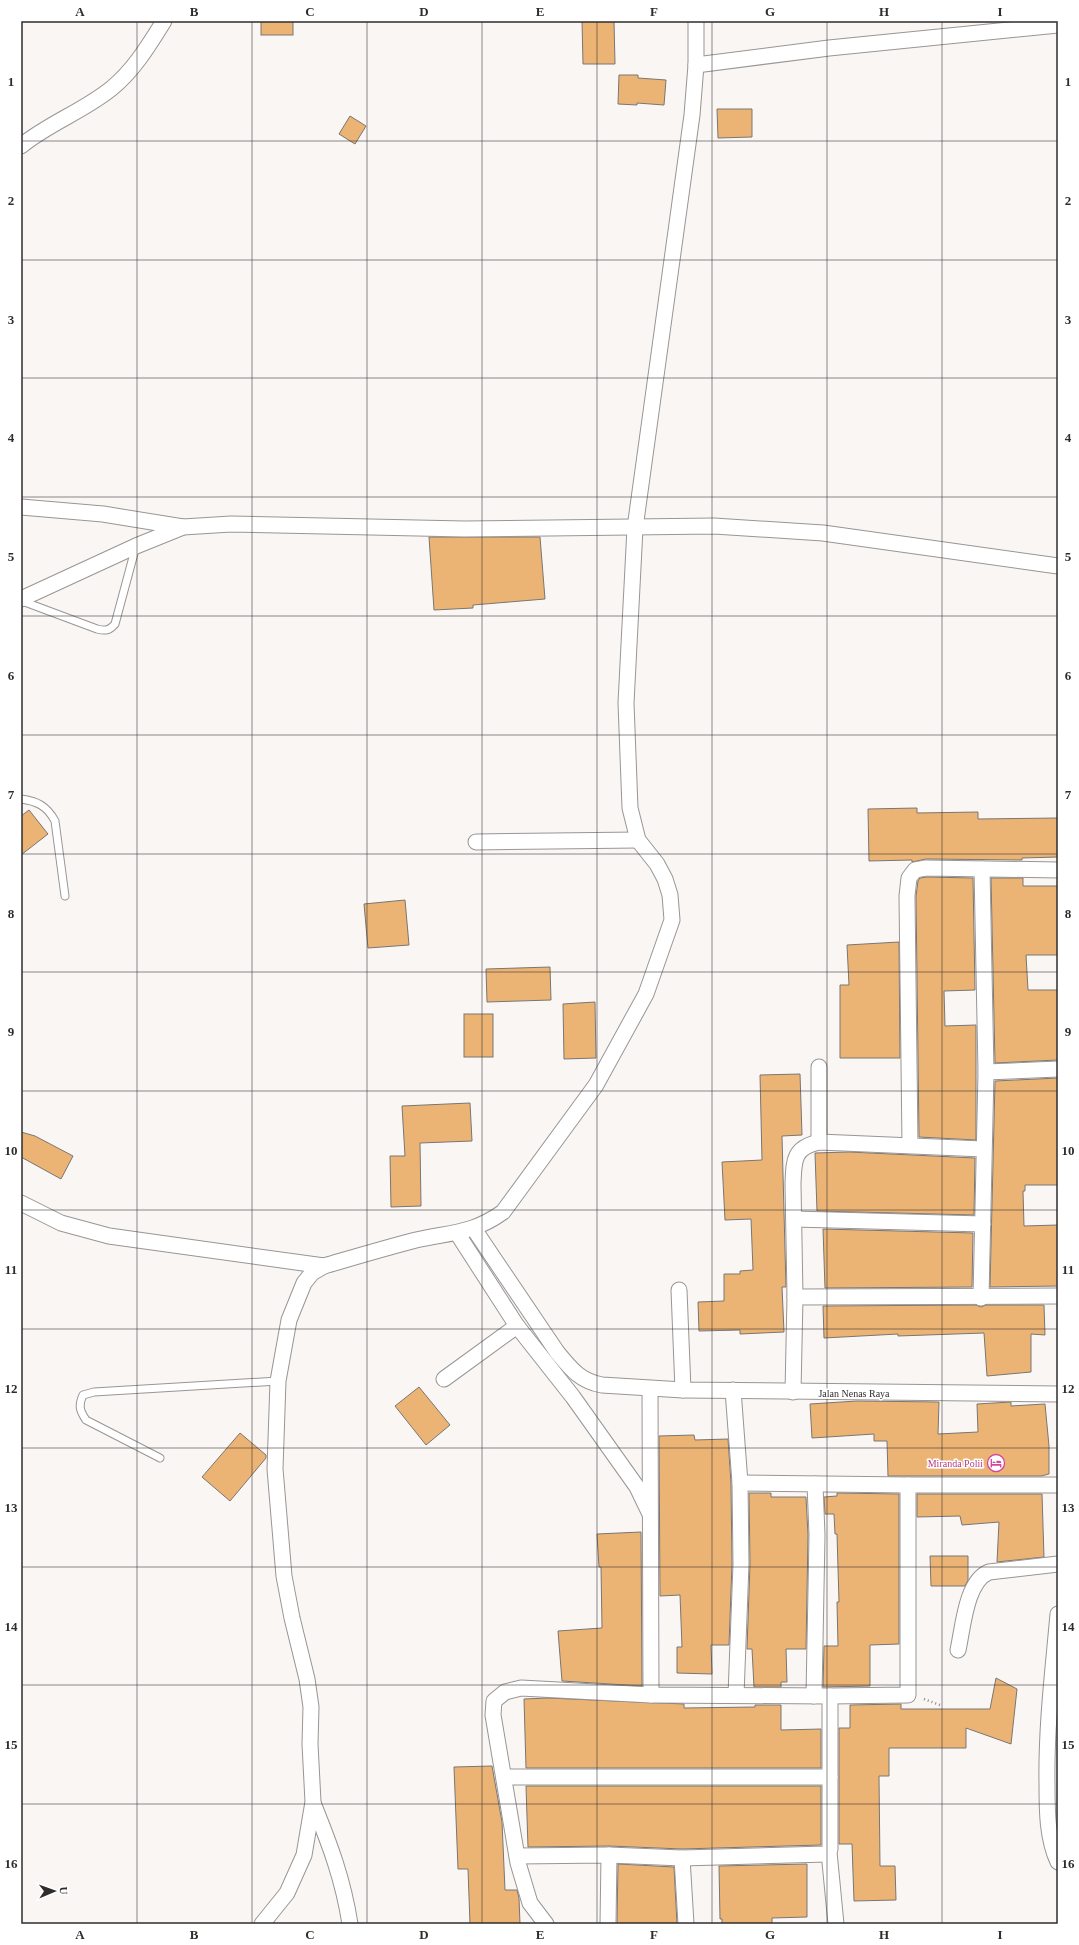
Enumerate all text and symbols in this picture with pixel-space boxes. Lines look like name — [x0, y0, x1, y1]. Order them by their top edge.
text: A — [75, 4, 85, 19]
text: B — [190, 4, 199, 19]
text: C — [305, 4, 315, 19]
text: D — [419, 4, 429, 19]
text: E — [536, 4, 544, 19]
text: F — [650, 4, 658, 19]
text: G — [765, 4, 775, 19]
text: H — [879, 4, 889, 19]
text: I — [997, 4, 1003, 19]
text: 1 — [8, 74, 14, 89]
text: 1 — [1065, 74, 1071, 89]
text: 2 — [8, 193, 14, 208]
text: 2 — [1065, 193, 1071, 208]
text: 3 — [8, 312, 15, 327]
text: 3 — [1065, 312, 1072, 327]
text: 4 — [8, 430, 15, 445]
text: 4 — [1065, 430, 1072, 445]
text: 5 — [8, 549, 15, 564]
text: 5 — [1065, 549, 1072, 564]
text: 6 — [8, 668, 15, 683]
text: 6 — [1065, 668, 1072, 683]
text: 7 — [8, 787, 15, 802]
text: 7 — [1065, 787, 1072, 802]
text: 8 — [8, 906, 15, 921]
text: 8 — [1065, 906, 1072, 921]
text: 9 — [8, 1024, 15, 1039]
text: 9 — [1065, 1024, 1072, 1039]
text: 10 — [5, 1143, 18, 1158]
text: 10 — [1062, 1143, 1075, 1158]
text: 11 — [5, 1262, 17, 1277]
text: 11 — [1062, 1262, 1074, 1277]
text: 12 — [5, 1381, 18, 1396]
text: 12 — [1062, 1381, 1075, 1396]
street label: Jalan Nenas Raya — [818, 1388, 890, 1399]
hotel icon: Miranda Polii — [986, 1453, 1006, 1473]
place label: Miranda Polii — [928, 1458, 983, 1469]
text: 13 — [5, 1500, 18, 1515]
text: 13 — [1062, 1500, 1075, 1515]
text: 14 — [5, 1619, 18, 1634]
text: 14 — [1062, 1619, 1075, 1634]
text: 15 — [5, 1737, 18, 1752]
text: 15 — [1062, 1737, 1075, 1752]
text: 16 — [5, 1856, 18, 1871]
text: 16 — [1062, 1856, 1075, 1871]
north arrow — [34, 1871, 74, 1911]
text: U — [58, 1886, 70, 1895]
text: A — [75, 1927, 85, 1942]
text: B — [190, 1927, 199, 1942]
text: C — [305, 1927, 315, 1942]
text: D — [419, 1927, 429, 1942]
text: E — [536, 1927, 544, 1942]
text: F — [650, 1927, 658, 1942]
text: G — [765, 1927, 775, 1942]
text: H — [879, 1927, 889, 1942]
text: I — [997, 1927, 1003, 1942]

